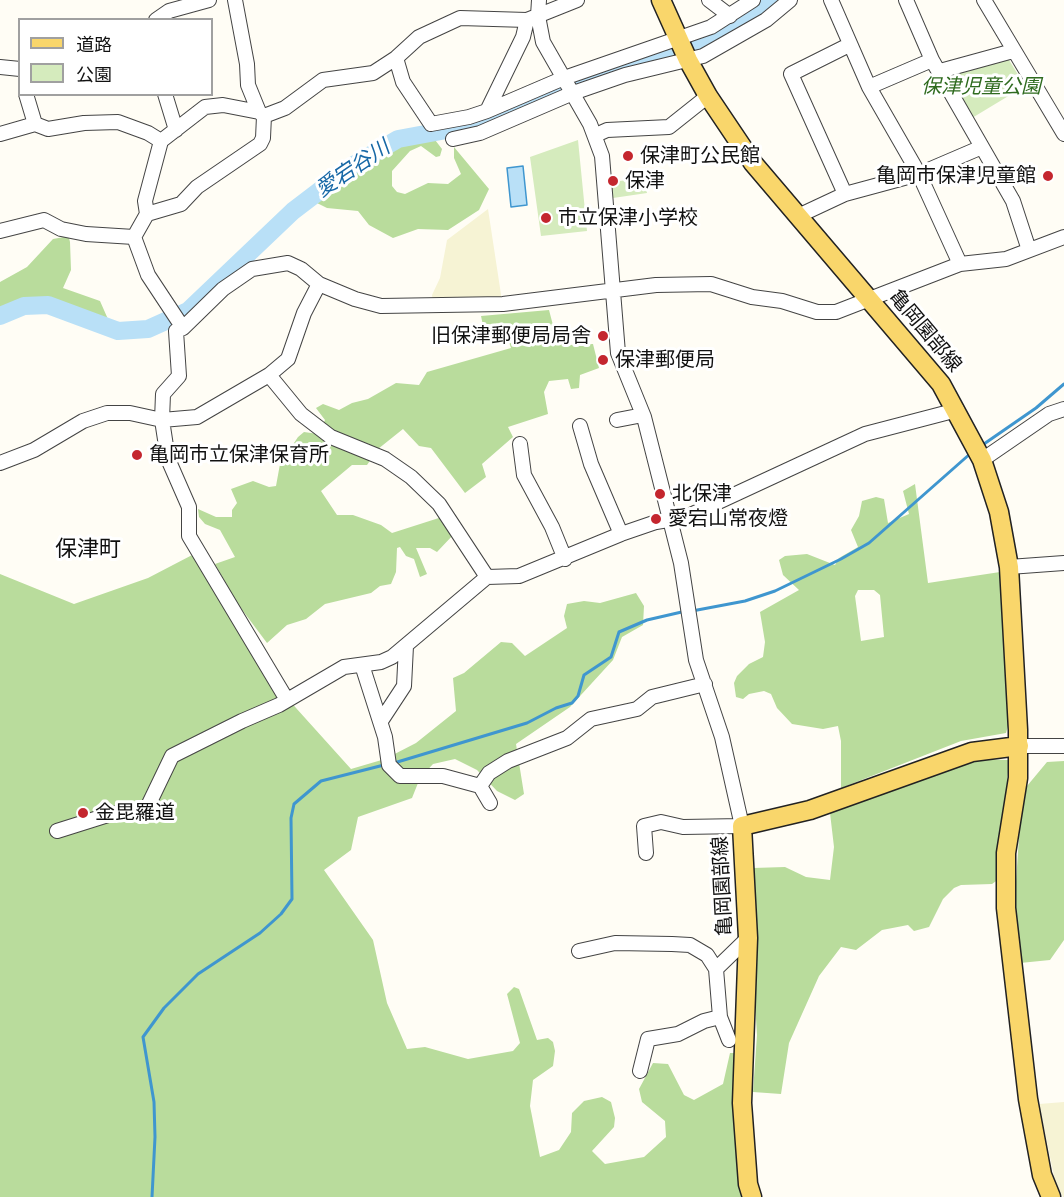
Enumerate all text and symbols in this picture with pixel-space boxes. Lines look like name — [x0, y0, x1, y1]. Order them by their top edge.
legend — [18, 18, 213, 96]
text: 道路 — [76, 33, 112, 56]
text: 公園 — [76, 63, 112, 86]
park label: 保津児童公園 — [921, 75, 1041, 99]
water label: 愛宕谷川 — [311, 135, 395, 203]
place label: 保津町公民館 — [640, 144, 760, 168]
marker: 保津町公民館 — [621, 149, 635, 163]
place label: 亀岡市保津児童館 — [876, 164, 1036, 188]
place label: 保津 — [625, 169, 665, 193]
marker: 亀岡市保津児童館 — [1041, 169, 1055, 183]
marker: 保津 — [606, 174, 620, 188]
place label: 市立保津小学校 — [558, 206, 698, 230]
marker: 市立保津小学校 — [539, 211, 553, 225]
street label: 亀岡園部線 — [884, 285, 966, 377]
place label: 旧保津郵便局局舎 — [431, 324, 591, 348]
marker: 旧保津郵便局局舎 — [596, 329, 610, 343]
place label: 保津郵便局 — [615, 348, 715, 372]
marker: 保津郵便局 — [596, 353, 610, 367]
place label: 亀岡市立保津保育所 — [149, 443, 329, 467]
marker: 亀岡市立保津保育所 — [130, 448, 144, 462]
place label: 北保津 — [672, 482, 732, 506]
marker: 北保津 — [653, 487, 667, 501]
place label: 愛宕山常夜燈 — [668, 507, 788, 531]
marker: 愛宕山常夜燈 — [649, 512, 663, 526]
district label: 保津町 — [55, 537, 121, 563]
place label: 金毘羅道 — [95, 801, 175, 825]
marker: 金毘羅道 — [76, 806, 90, 820]
street label: 亀岡園部線 — [708, 835, 738, 937]

